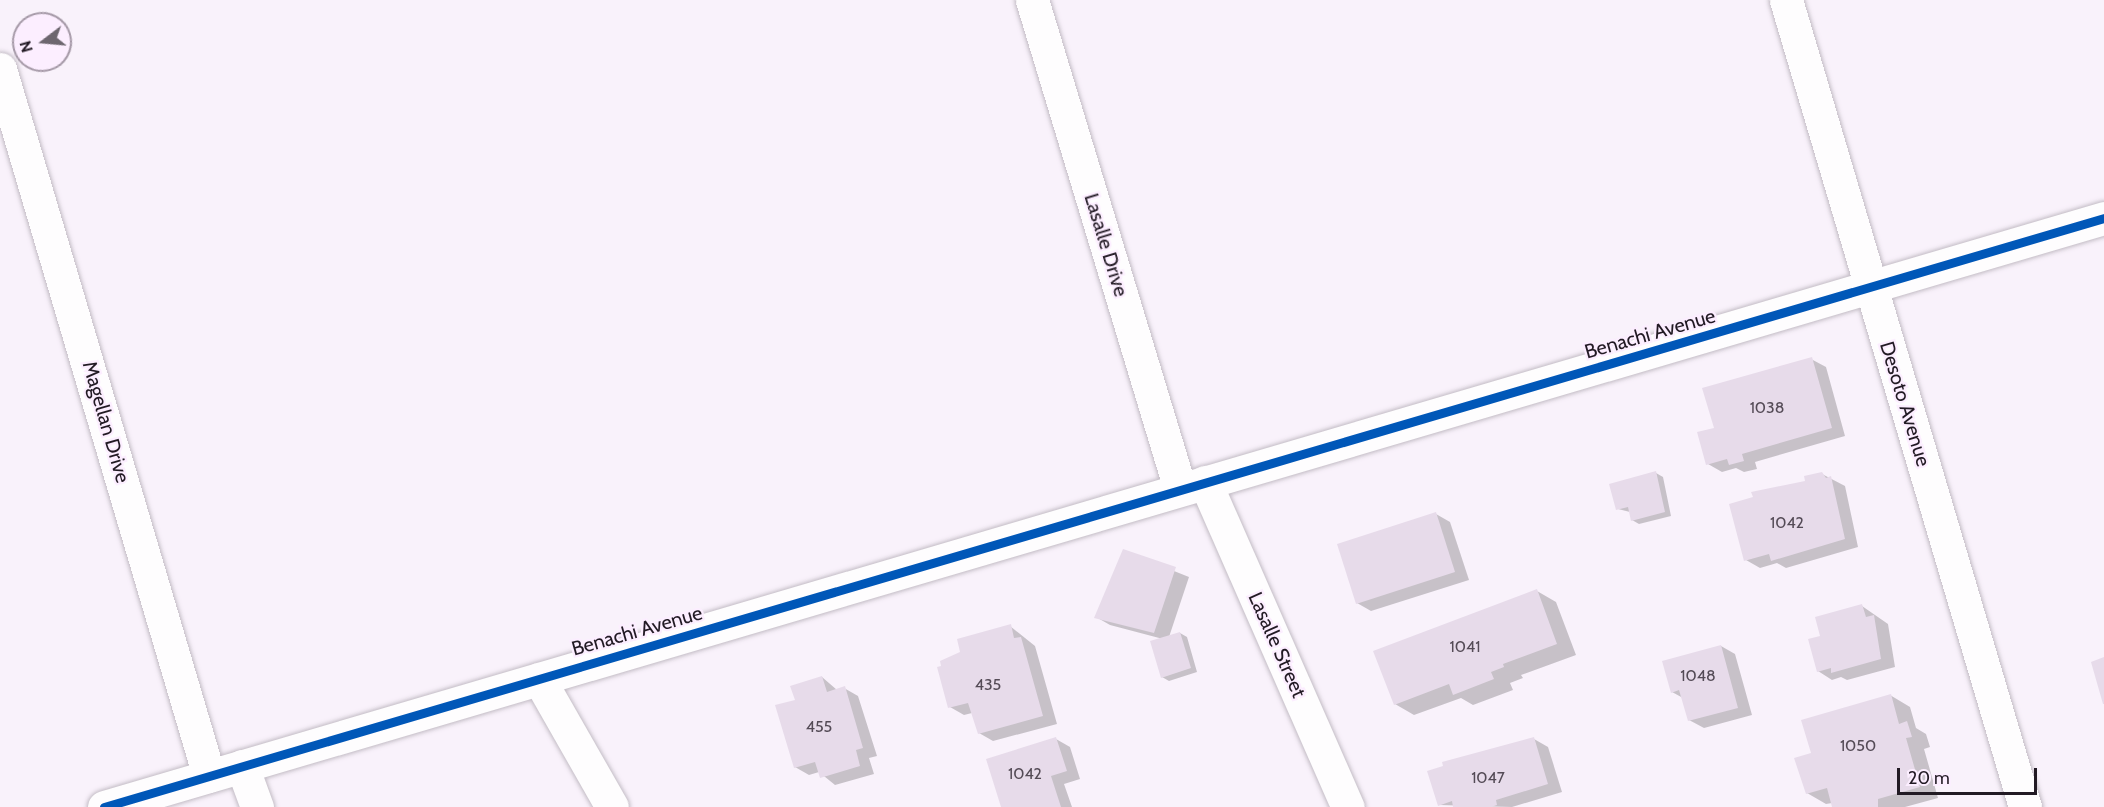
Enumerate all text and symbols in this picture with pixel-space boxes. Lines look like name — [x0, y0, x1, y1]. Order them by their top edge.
north arrow — [12, 12, 72, 72]
text: N — [15, 38, 37, 55]
street label: Lasalle Drive — [1079, 191, 1133, 299]
street label: Benachi Avenue — [1582, 304, 1718, 364]
street label: Desoto Avenue — [1875, 339, 1935, 469]
street label: Magellan Drive — [77, 358, 135, 486]
house number: 1038 — [1750, 398, 1784, 418]
house number: 1042 — [1770, 513, 1804, 533]
street label: Lasalle Street — [1243, 589, 1311, 701]
street label: Benachi Avenue — [569, 601, 705, 661]
house number: 1041 — [1450, 637, 1480, 657]
house number: 1048 — [1680, 666, 1716, 686]
house number: 435 — [975, 675, 1001, 695]
house number: 455 — [806, 717, 832, 737]
house number: 1050 — [1840, 736, 1876, 756]
scale bar — [1900, 756, 2040, 794]
house number: 1042 — [1008, 764, 1042, 784]
text: 20 m — [1908, 767, 1950, 789]
house number: 1047 — [1471, 768, 1505, 788]

